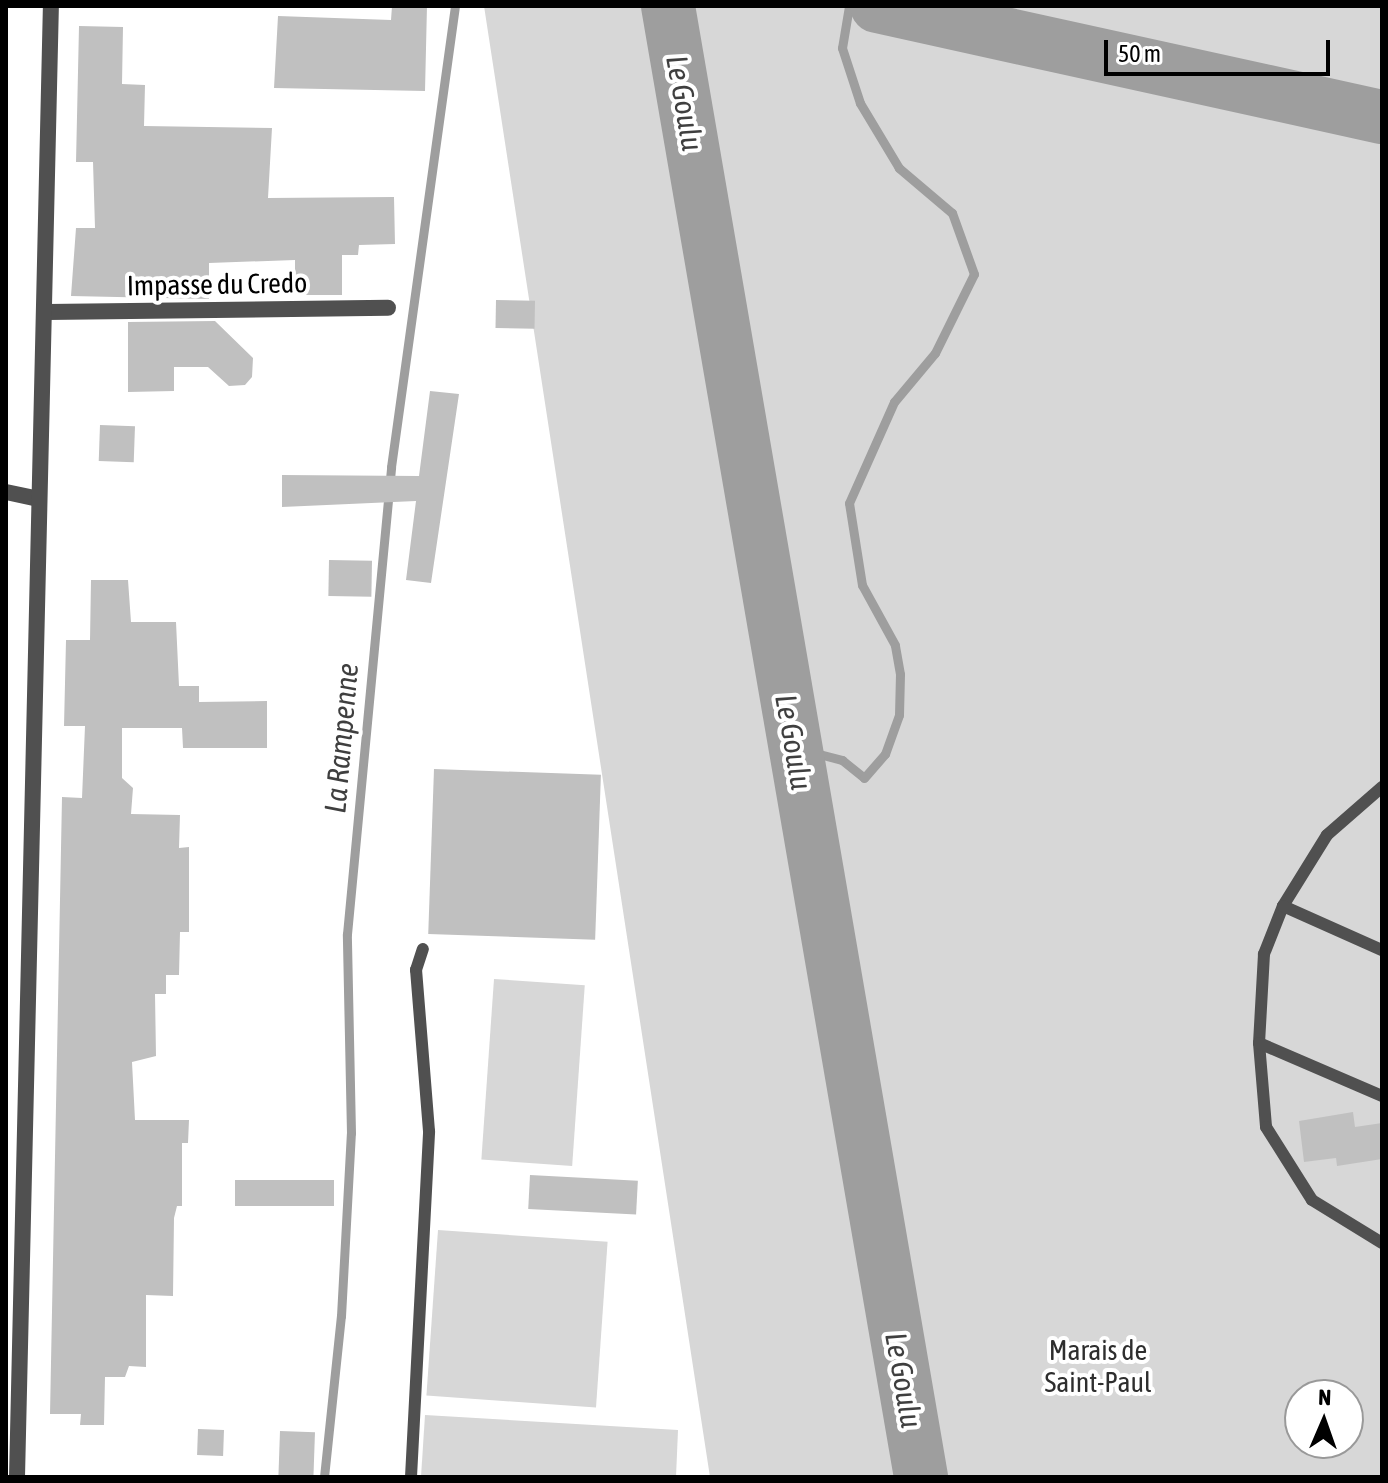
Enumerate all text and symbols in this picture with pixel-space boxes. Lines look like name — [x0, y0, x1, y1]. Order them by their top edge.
scale bar — [1108, 24, 1334, 74]
text: 50 m — [1118, 40, 1161, 67]
water label: Le Goulu — [659, 52, 711, 154]
street label: Impasse du Credo — [127, 266, 307, 302]
water label: La Rampenne — [316, 661, 366, 815]
water label: Le Goulu — [768, 691, 820, 793]
water label: Le Goulu — [878, 1329, 930, 1431]
park label: Marais de Saint-Paul — [1045, 1333, 1151, 1399]
north arrow — [1284, 1379, 1364, 1459]
text: N — [1318, 1384, 1332, 1410]

